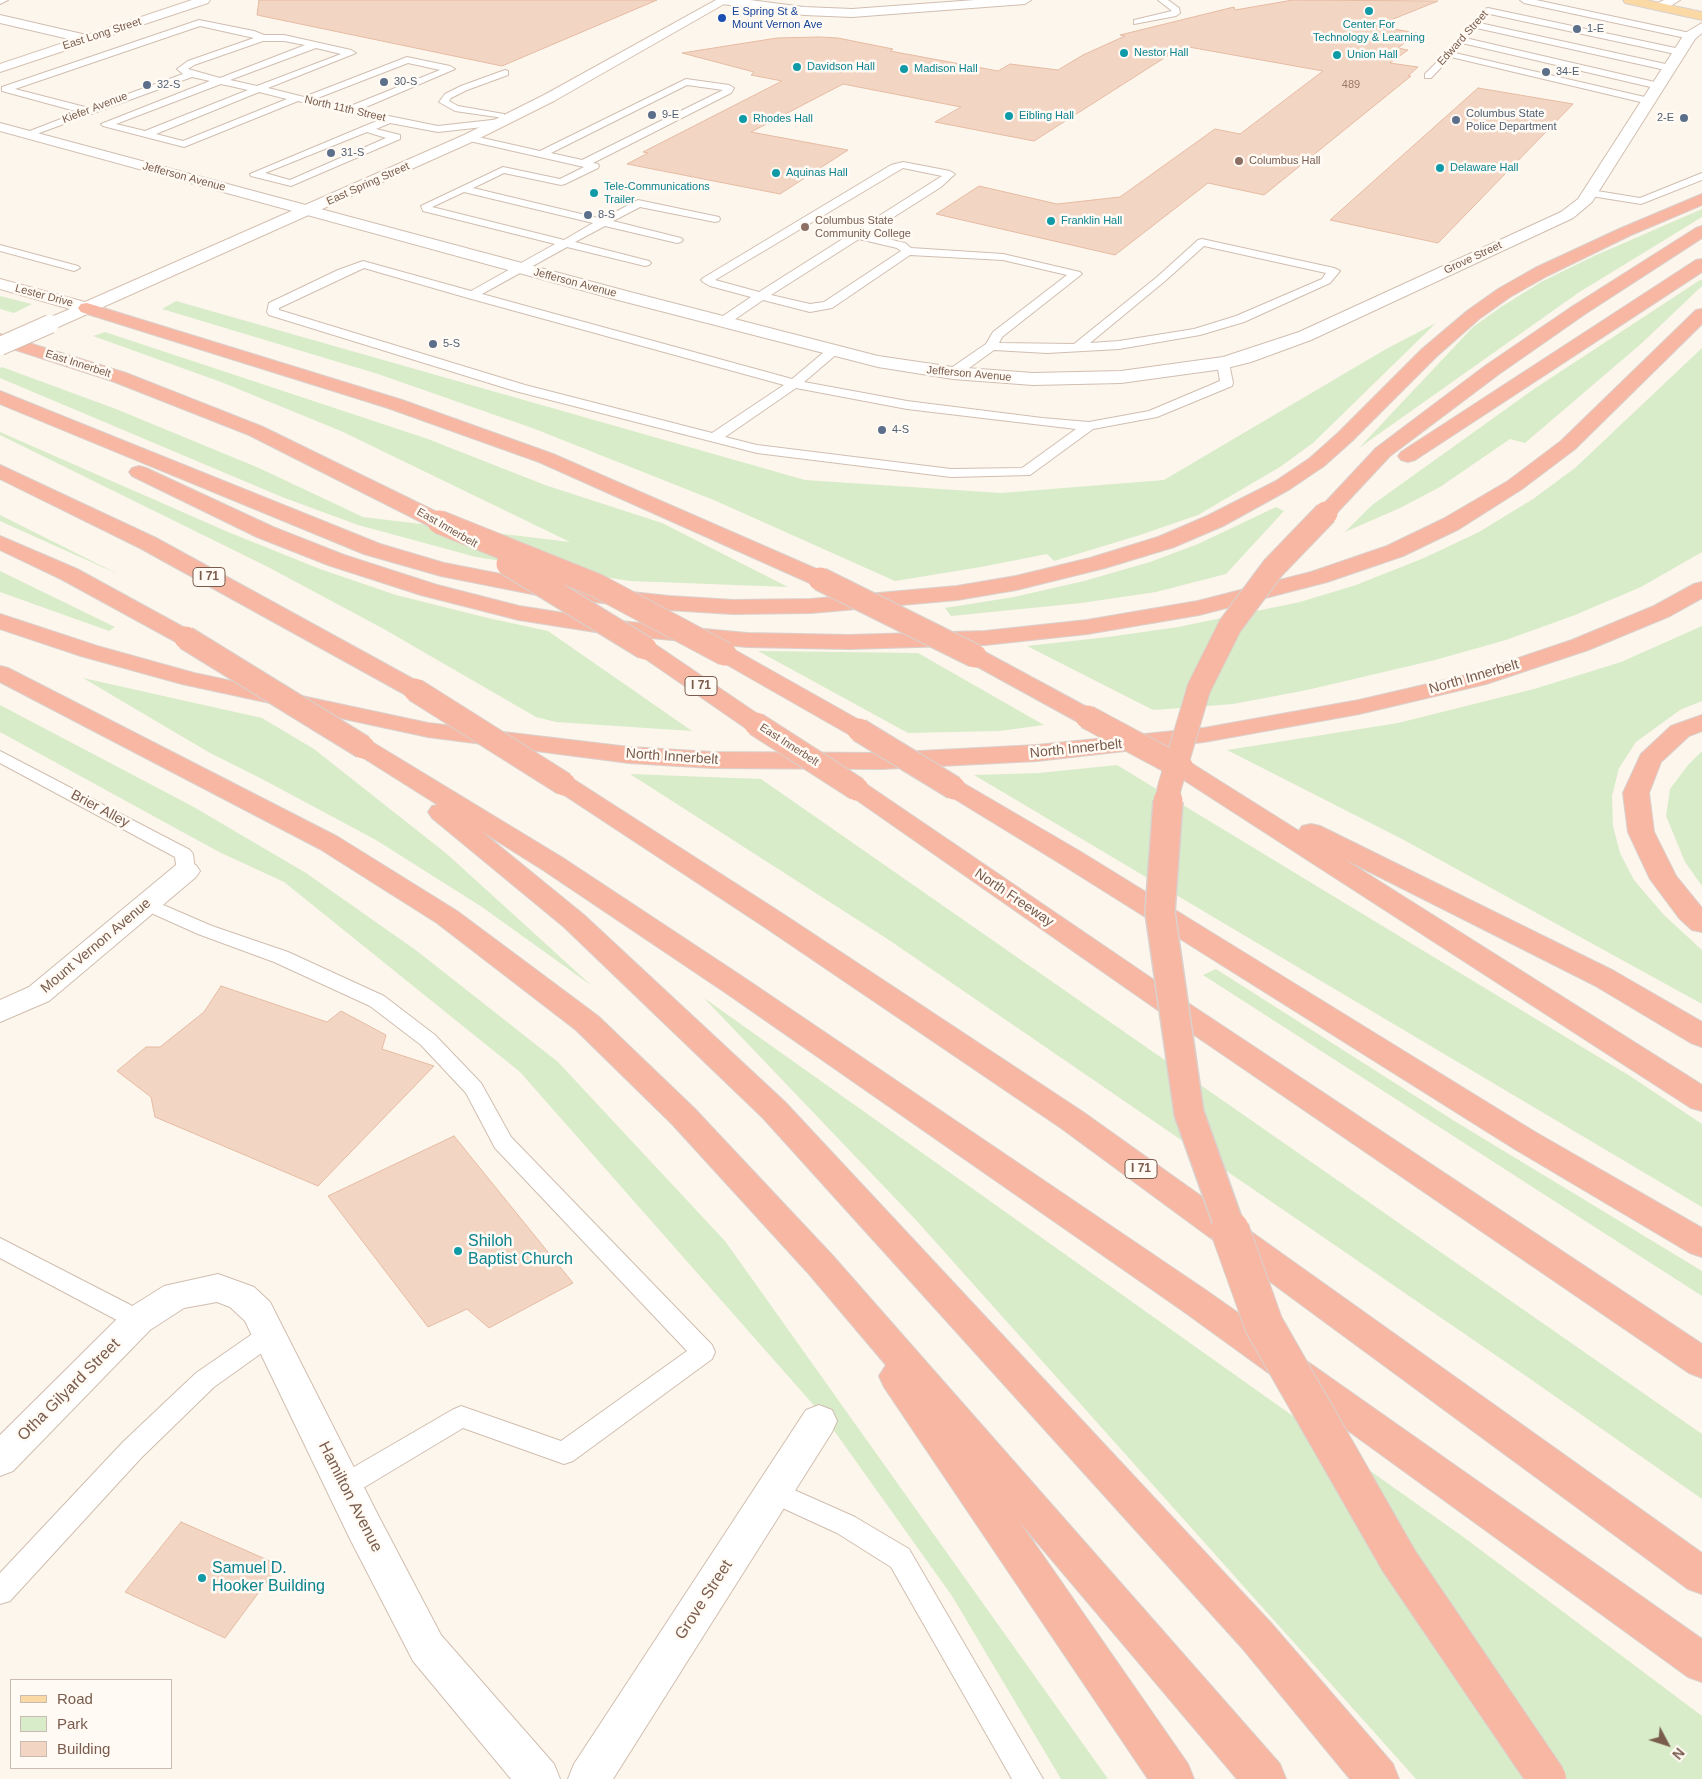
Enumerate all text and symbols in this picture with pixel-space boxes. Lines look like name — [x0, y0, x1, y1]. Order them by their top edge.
place label: E Spring St & Mount Vernon Ave — [732, 5, 822, 31]
marker: Center For Technology & Learning — [1363, 5, 1375, 17]
street label: Edward Street — [1435, 8, 1491, 68]
marker: E Spring St & Mount Vernon Ave — [716, 12, 728, 24]
street label: East Long Street — [61, 15, 143, 53]
place label: Center For Technology & Learning — [1313, 18, 1425, 44]
place label: 1-E — [1587, 22, 1604, 36]
marker: 1-E — [1571, 23, 1583, 35]
place label: Nestor Hall — [1134, 46, 1188, 60]
marker: Nestor Hall — [1118, 47, 1130, 59]
place label: Union Hall — [1347, 48, 1398, 62]
marker: Union Hall — [1331, 49, 1343, 61]
place label: Davidson Hall — [807, 60, 875, 74]
marker: Davidson Hall — [791, 61, 803, 73]
place label: Madison Hall — [914, 62, 978, 76]
marker: Madison Hall — [898, 63, 910, 75]
place label: 34-E — [1556, 65, 1579, 79]
marker: 34-E — [1540, 66, 1552, 78]
place label: 30-S — [394, 75, 417, 89]
marker: 30-S — [378, 76, 390, 88]
place label: 32-S — [157, 78, 180, 92]
house number: 489 — [1342, 78, 1360, 92]
marker: 32-S — [141, 79, 153, 91]
street label: Kiefer Avenue — [60, 89, 130, 127]
street label: North 11th Street — [303, 93, 387, 125]
place label: Columbus State Police Department — [1466, 107, 1556, 133]
place label: 9-E — [662, 108, 679, 122]
marker: 9-E — [646, 109, 658, 121]
place label: Eibling Hall — [1019, 109, 1074, 123]
marker: Eibling Hall — [1003, 110, 1015, 122]
place label: 2-E — [1657, 111, 1674, 125]
place label: Rhodes Hall — [753, 112, 813, 126]
marker: 2-E — [1678, 112, 1690, 124]
marker: Rhodes Hall — [737, 113, 749, 125]
marker: Columbus State Police Department — [1450, 114, 1462, 126]
place label: 31-S — [341, 146, 364, 160]
marker: 31-S — [325, 147, 337, 159]
place label: Columbus Hall — [1249, 154, 1321, 168]
marker: Columbus Hall — [1233, 155, 1245, 167]
street label: Jefferson Avenue — [141, 160, 227, 194]
street label: East Spring Street — [325, 160, 411, 208]
place label: Delaware Hall — [1450, 161, 1518, 175]
marker: Delaware Hall — [1434, 162, 1446, 174]
place label: Aquinas Hall — [786, 166, 848, 180]
marker: Aquinas Hall — [770, 167, 782, 179]
place label: Tele-Communications Trailer — [604, 180, 710, 206]
marker: Tele-Communications Trailer — [588, 187, 600, 199]
place label: 8-S — [598, 208, 615, 222]
marker: 8-S — [582, 209, 594, 221]
place label: Columbus State Community College — [815, 214, 911, 240]
place label: Franklin Hall — [1061, 214, 1122, 228]
marker: Franklin Hall — [1045, 215, 1057, 227]
marker: Columbus State Community College — [799, 221, 811, 233]
street label: Grove Street — [1442, 239, 1504, 277]
street label: Jefferson Avenue — [532, 266, 618, 300]
street label: Lester Drive — [14, 282, 74, 310]
place label: 5-S — [443, 337, 460, 351]
marker: 5-S — [427, 338, 439, 350]
street label: East Innerbelt — [44, 347, 112, 381]
street label: Jefferson Avenue — [926, 364, 1012, 384]
place label: 4-S — [892, 423, 909, 437]
marker: 4-S — [876, 424, 888, 436]
street label: East Innerbelt — [414, 505, 480, 551]
road number: I 71 — [193, 568, 225, 586]
street label: North Innerbelt — [1427, 656, 1521, 698]
road number: I 71 — [685, 676, 717, 696]
street label: East Innerbelt — [757, 721, 821, 769]
street label: North Innerbelt — [1029, 736, 1123, 762]
street label: North Innerbelt — [625, 745, 719, 769]
street label: Brier Alley — [68, 787, 132, 831]
street label: North Freeway — [971, 865, 1057, 931]
street label: Mount Vernon Avenue — [38, 895, 154, 997]
road number: I 71 — [1125, 1160, 1157, 1178]
place label: Shiloh Baptist Church — [468, 1232, 573, 1270]
marker: Shiloh Baptist Church — [452, 1245, 464, 1257]
street label: Otha Gilyard Street — [14, 1335, 124, 1445]
street label: Hamilton Avenue — [314, 1438, 386, 1556]
street label: Grove Street — [671, 1557, 737, 1643]
place label: Samuel D. Hooker Building — [212, 1559, 325, 1597]
marker: Samuel D. Hooker Building — [196, 1572, 208, 1584]
legend — [10, 1679, 172, 1769]
text: Road — [57, 1690, 93, 1707]
text: Park — [57, 1715, 88, 1732]
north arrow — [1642, 1719, 1692, 1769]
text: Building — [57, 1740, 110, 1757]
text: N — [1669, 1745, 1688, 1763]

